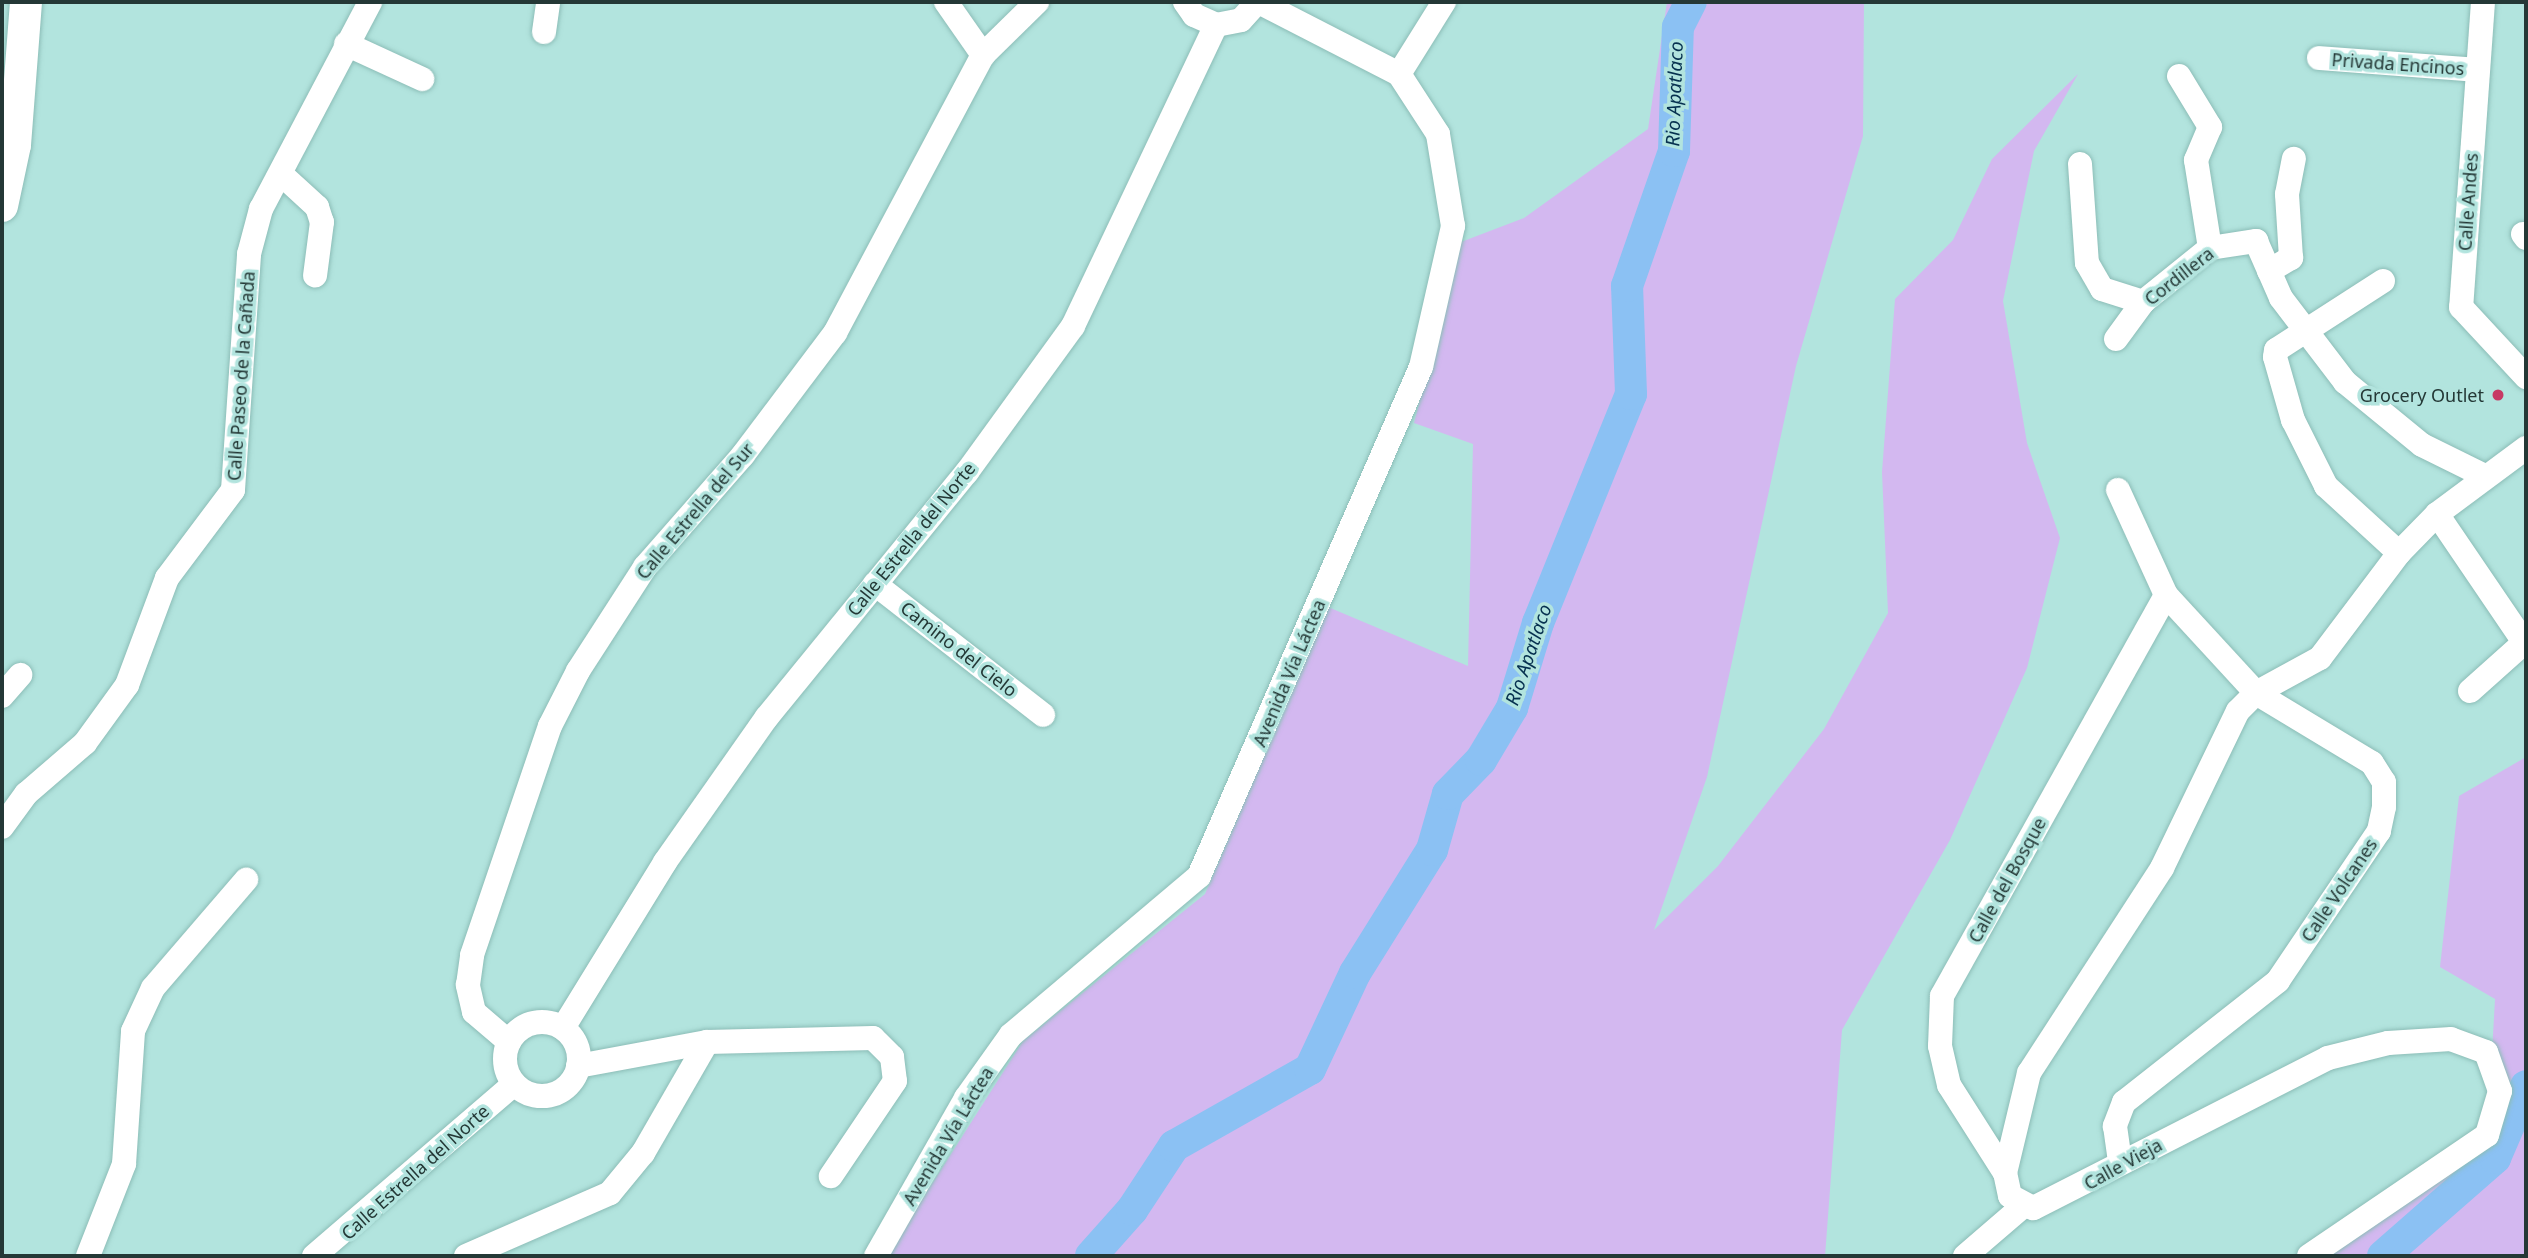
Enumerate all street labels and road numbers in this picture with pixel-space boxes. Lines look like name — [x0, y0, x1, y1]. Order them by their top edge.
street label: Privada Encinos — [2331, 49, 2465, 79]
street label: Calle Andes — [2454, 152, 2482, 252]
street label: Cordillera — [2140, 242, 2218, 310]
street label: Calle Paseo de la Cañada — [223, 270, 259, 482]
street label: Calle Estrella del Sur — [632, 439, 758, 583]
street label: Calle Estrella del Norte — [842, 458, 980, 620]
street label: Avenida Vía Láctea — [1248, 596, 1330, 750]
street label: Camino del Cielo — [896, 597, 1022, 701]
street label: Calle del Bosque — [1964, 814, 2050, 946]
street label: Calle Volcanes — [2296, 834, 2382, 946]
street label: Avenida Vía Láctea — [898, 1063, 998, 1209]
street label: Calle Estrella del Norte — [337, 1100, 493, 1244]
street label: Calle Vieja — [2080, 1134, 2166, 1194]

